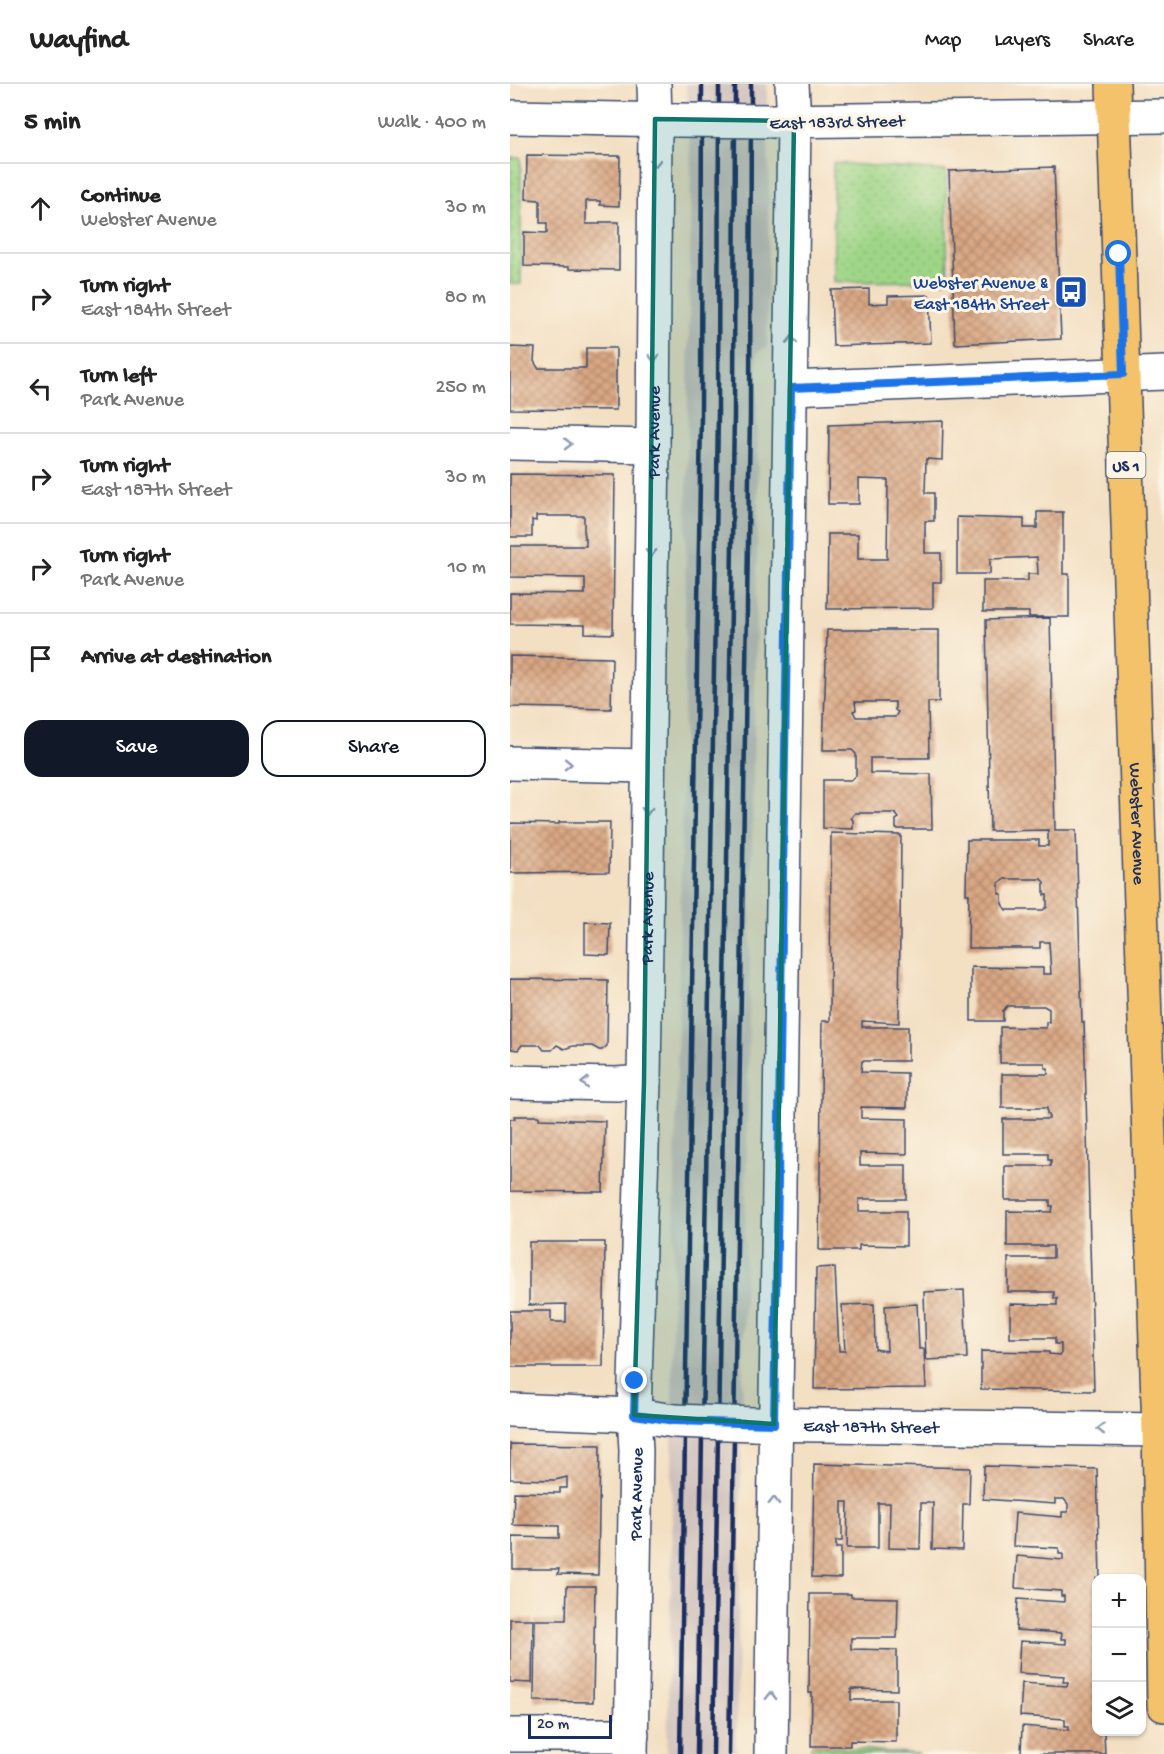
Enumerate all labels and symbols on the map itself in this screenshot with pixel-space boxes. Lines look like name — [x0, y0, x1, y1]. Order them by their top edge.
street label: East 183rd Street — [769, 112, 906, 135]
one-way arrow — [649, 159, 661, 168]
route start — [1105, 240, 1131, 266]
place label: Webster Avenue & East 184th Street — [913, 274, 1050, 316]
bus stop icon: Webster Avenue & East 184th Street — [1053, 274, 1089, 310]
one-way arrow — [785, 335, 798, 344]
one-way arrow — [648, 354, 660, 363]
street label: Park Avenue — [645, 385, 666, 480]
one-way arrow — [564, 438, 573, 450]
road number: US 1 — [1106, 452, 1146, 478]
one-way arrow — [645, 549, 657, 558]
one-way arrow — [564, 758, 573, 770]
street label: Webster Avenue — [1123, 762, 1148, 886]
one-way arrow — [641, 807, 653, 816]
street label: Park Avenue — [638, 871, 660, 966]
one-way arrow — [581, 1077, 590, 1090]
route end — [621, 1367, 647, 1393]
street label: East 187th Street — [803, 1417, 940, 1440]
one-way arrow — [1096, 1423, 1105, 1435]
street label: Park Avenue — [626, 1447, 649, 1542]
one-way arrow — [767, 1496, 780, 1505]
one-way arrow — [765, 1691, 778, 1700]
scale bar — [528, 1712, 612, 1740]

